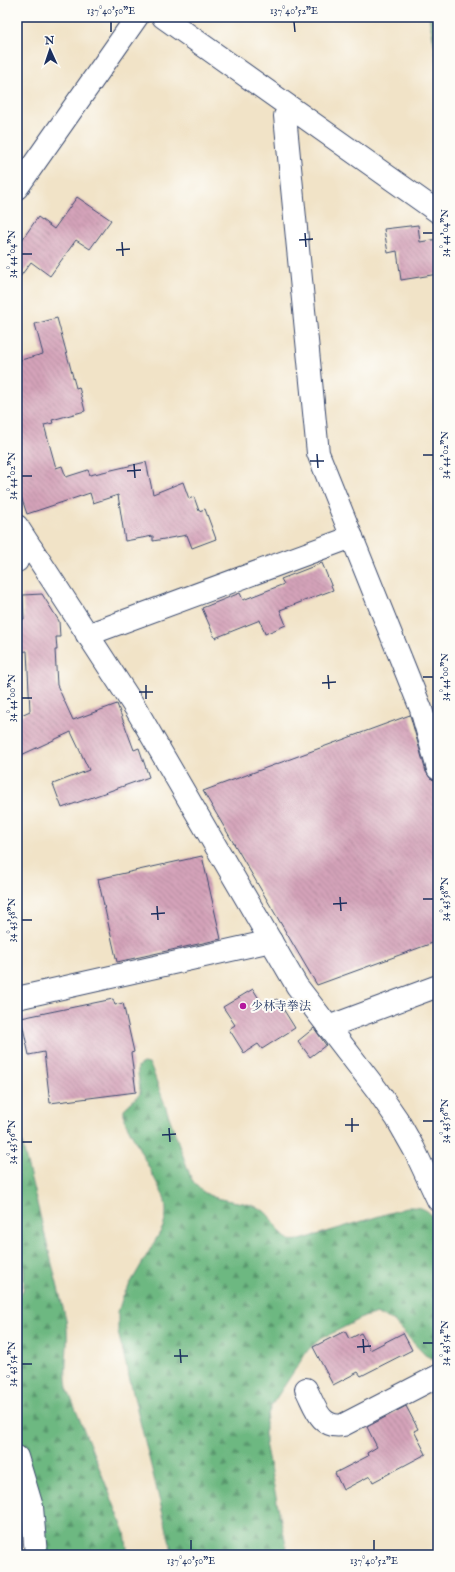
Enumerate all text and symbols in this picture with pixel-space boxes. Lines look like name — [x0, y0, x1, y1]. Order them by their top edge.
text: 137°40'50"E — [87, 5, 135, 18]
text: 137°40'52"E — [270, 5, 318, 18]
north arrow — [30, 30, 70, 70]
text: N — [43, 34, 55, 48]
text: 34°44'04"N — [439, 209, 452, 257]
text: 34°44'04"N — [6, 230, 19, 278]
text: 34°44'02"N — [439, 431, 452, 479]
text: 34°44'02"N — [6, 452, 19, 500]
text: 34°44'00"N — [439, 653, 452, 701]
text: 34°44'00"N — [6, 674, 19, 722]
text: 34°43'58"N — [439, 876, 452, 921]
text: 34°43'58"N — [6, 897, 19, 942]
place label: 少林寺拳法 — [251, 999, 311, 1014]
marker: 少林寺拳法 — [238, 1001, 248, 1011]
text: 34°43'56"N — [439, 1098, 452, 1143]
text: 34°43'56"N — [6, 1119, 19, 1164]
text: 34°43'54"N — [439, 1320, 452, 1366]
text: 34°43'54"N — [6, 1341, 19, 1387]
text: 137°40'50"E — [167, 1555, 215, 1568]
text: 137°40'52"E — [350, 1555, 398, 1568]

